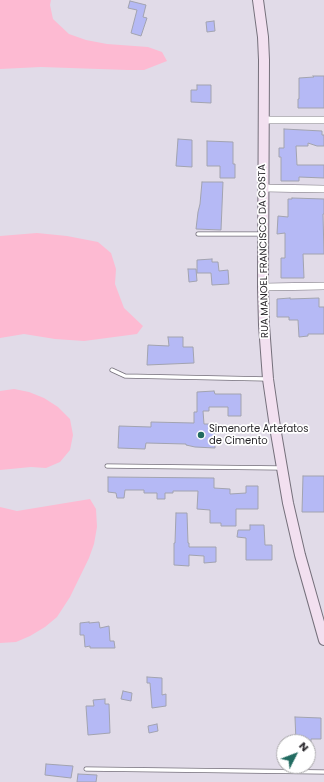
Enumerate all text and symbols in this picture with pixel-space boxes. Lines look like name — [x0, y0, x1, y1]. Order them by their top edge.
street label: RUA MANOEL FRANCISCO DA COSTA — [256, 164, 272, 338]
place label: Simenorte Artefatos de Cimento — [209, 423, 308, 446]
marker: Simenorte Artefatos de Cimento — [196, 430, 206, 440]
north arrow — [276, 734, 316, 774]
text: N — [295, 738, 313, 755]

